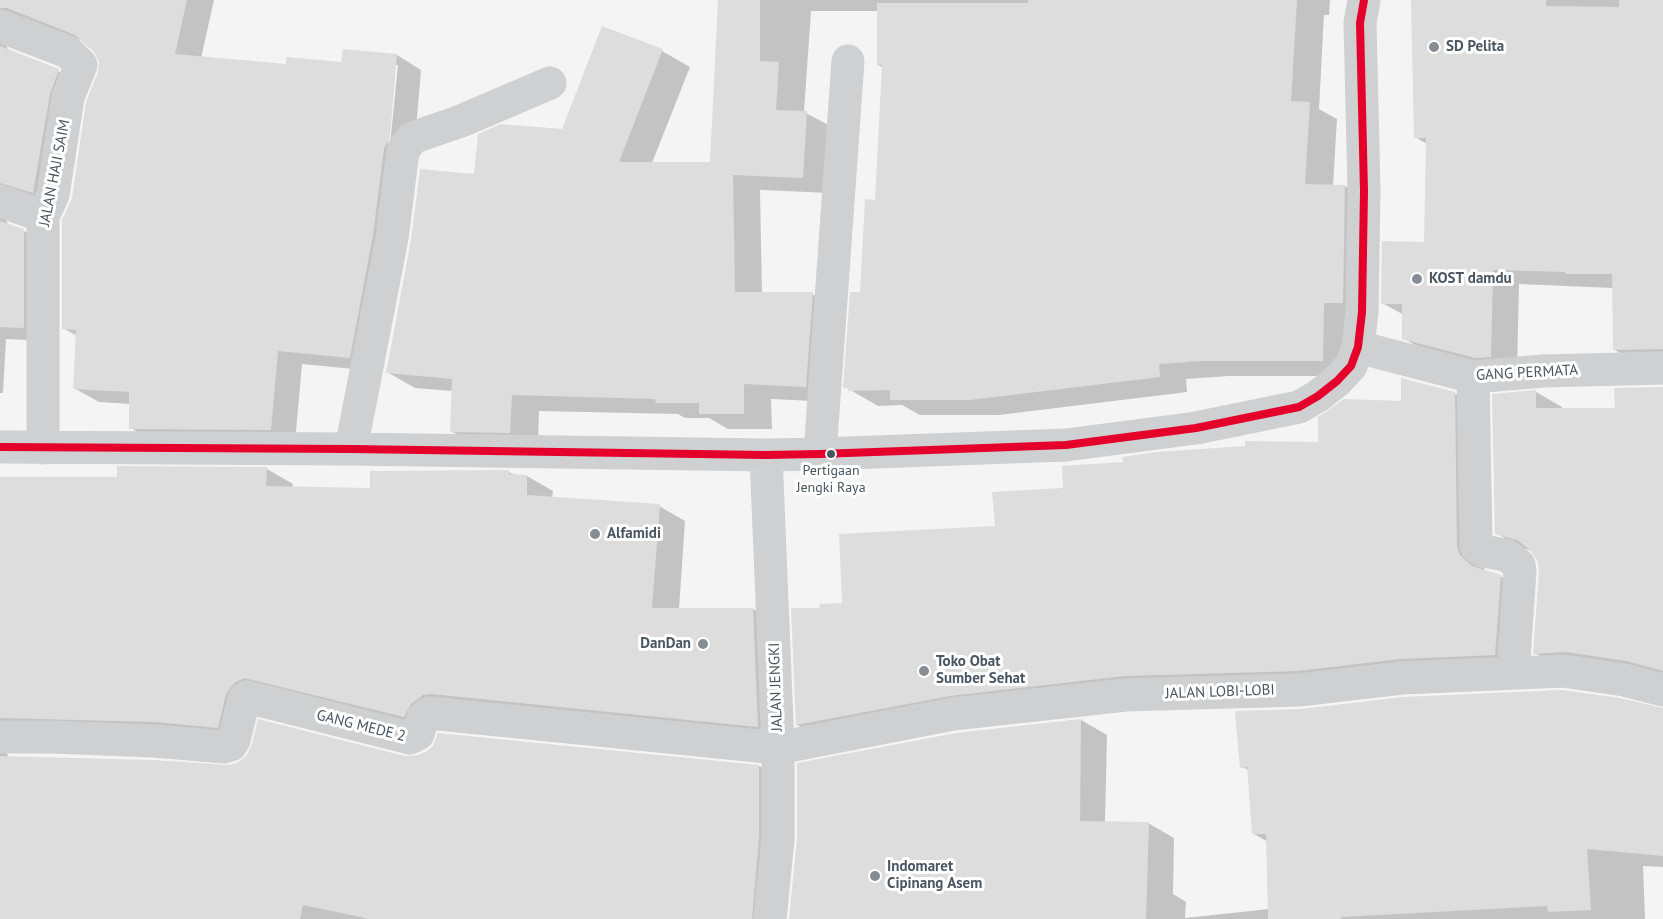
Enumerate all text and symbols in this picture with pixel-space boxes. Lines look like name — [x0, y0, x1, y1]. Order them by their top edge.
place label: SD Pelita — [1446, 38, 1504, 56]
marker: SD Pelita — [1427, 40, 1441, 54]
street label: JALAN HAJI SAIM — [36, 118, 74, 228]
place label: KOST damdu — [1429, 270, 1512, 288]
marker: KOST damdu — [1410, 272, 1424, 286]
street label: GANG PERMATA — [1475, 361, 1579, 385]
marker: Pertigaan Jengki Raya — [825, 448, 837, 460]
place label: Pertigaan Jengki Raya — [796, 463, 866, 496]
place label: Alfamidi — [607, 525, 661, 543]
marker: Alfamidi — [588, 527, 602, 541]
place label: DanDan — [640, 635, 691, 653]
marker: DanDan — [696, 637, 710, 651]
street label: JALAN JENGKI — [765, 642, 787, 732]
place label: Toko Obat Sumber Sehat — [936, 653, 1025, 688]
marker: Toko Obat Sumber Sehat — [917, 664, 931, 678]
street label: JALAN LOBI-LOBI — [1165, 681, 1275, 703]
street label: GANG MEDE 2 — [315, 706, 407, 746]
place label: Indomaret Cipinang Asem — [887, 858, 982, 893]
marker: Indomaret Cipinang Asem — [868, 869, 882, 883]

